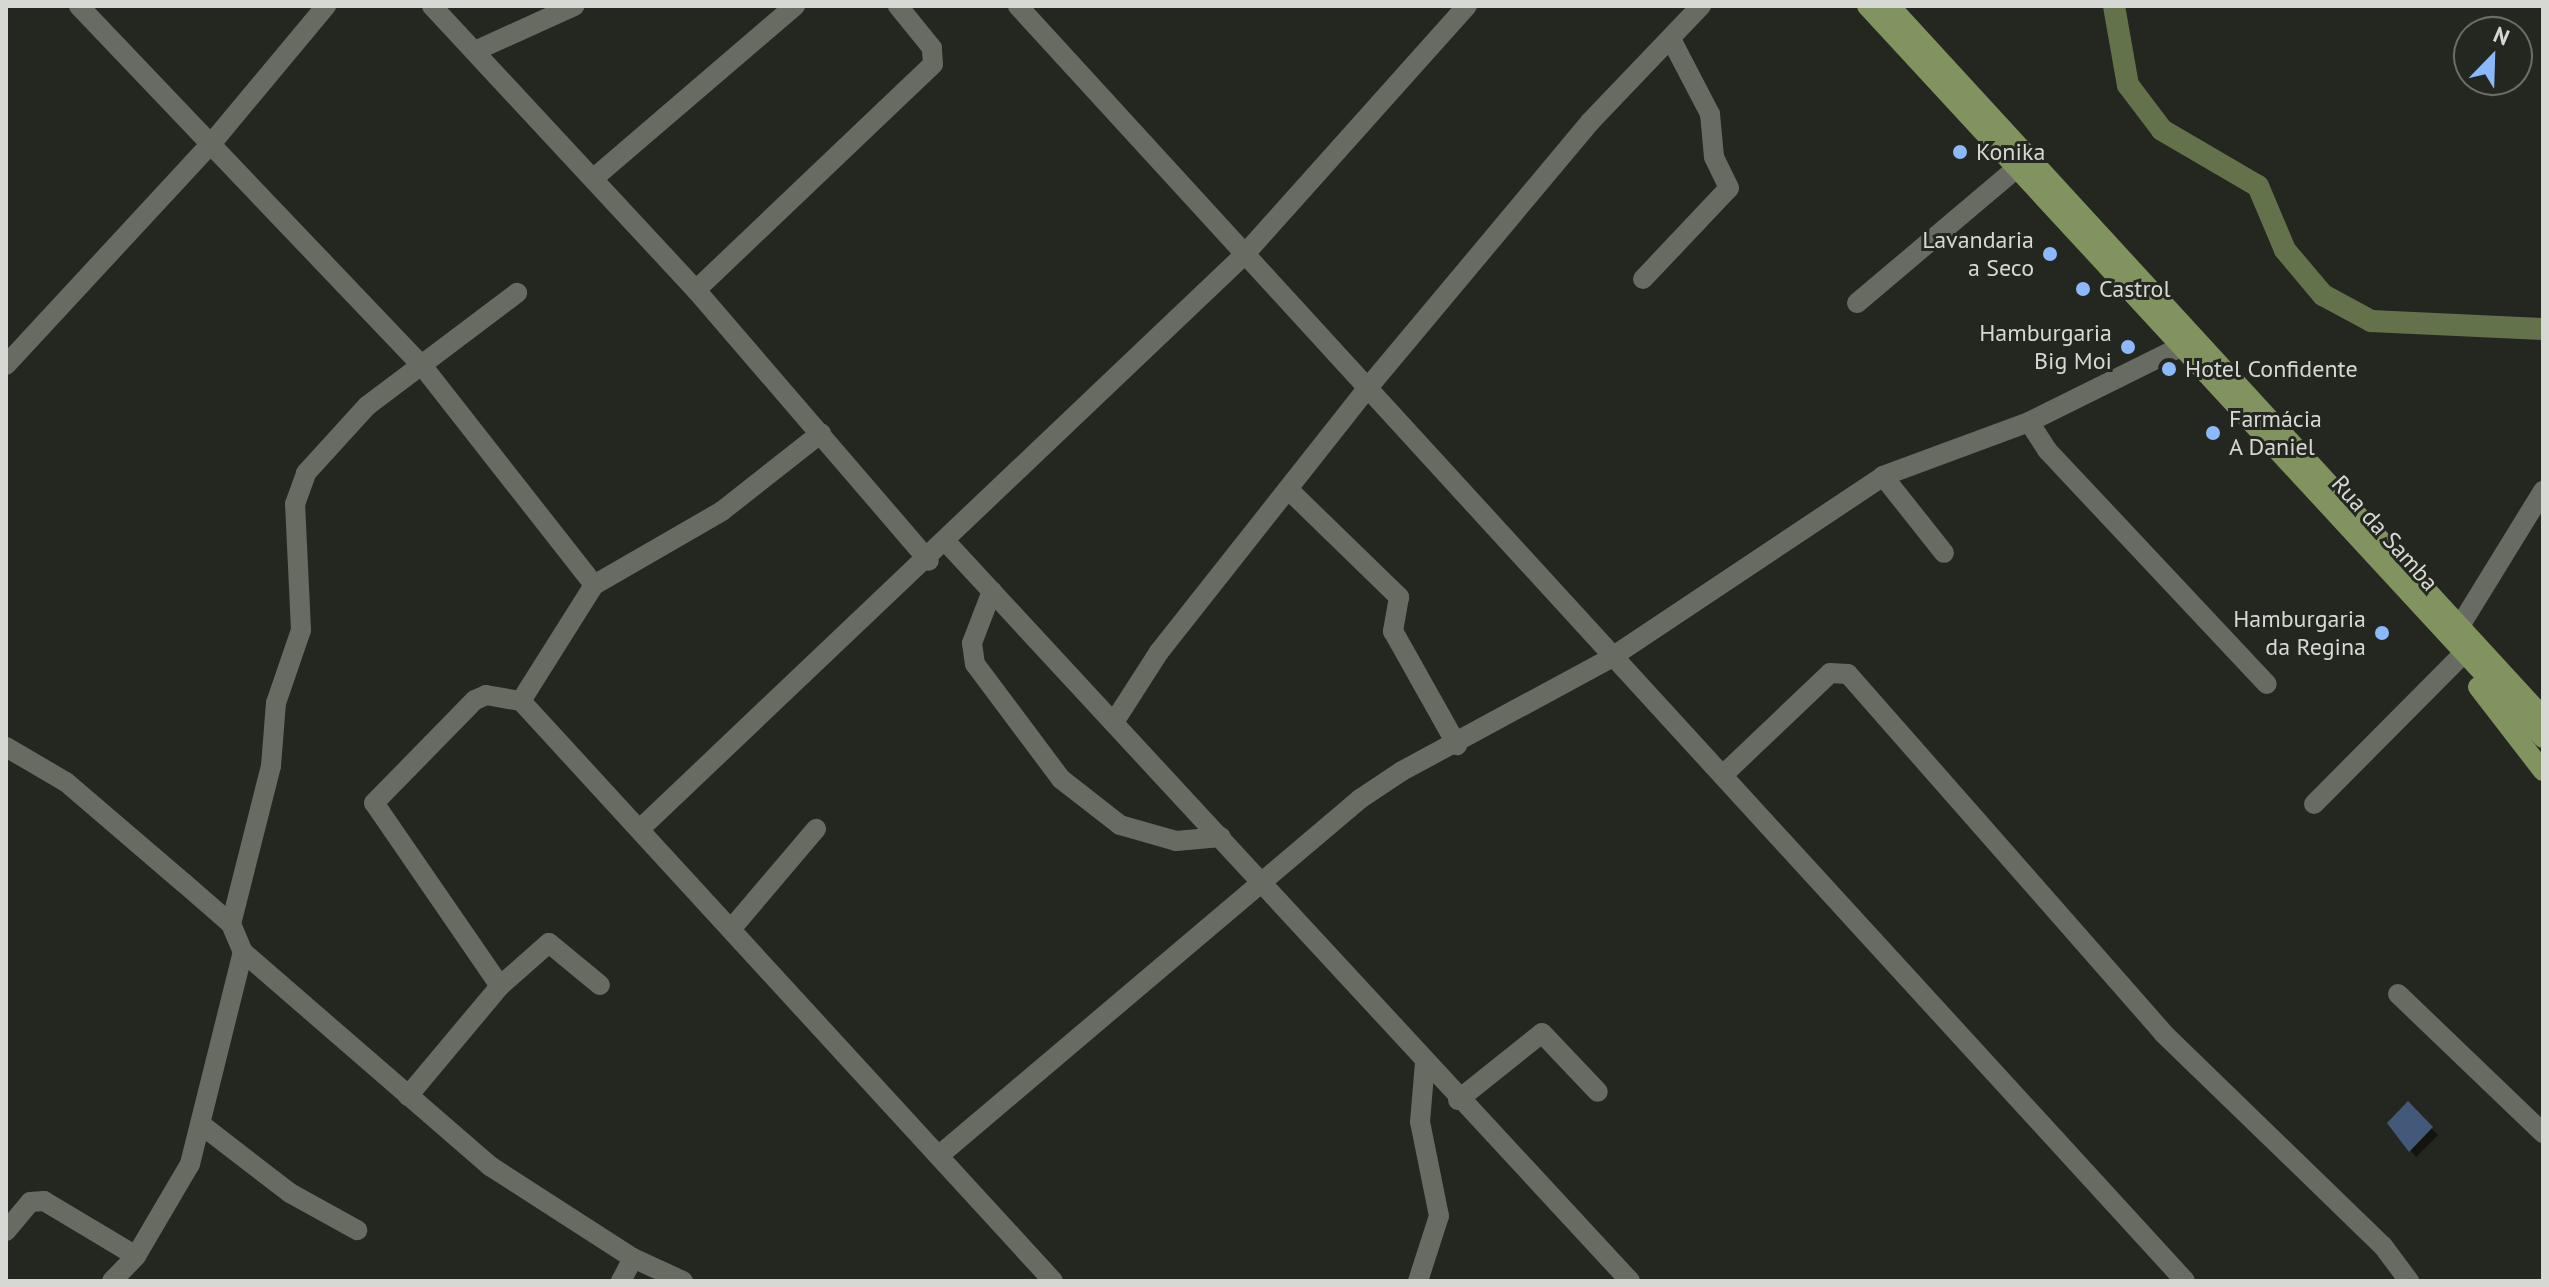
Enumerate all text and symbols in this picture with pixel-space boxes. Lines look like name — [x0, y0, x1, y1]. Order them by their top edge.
north arrow — [2453, 16, 2533, 96]
text: N — [2489, 20, 2514, 51]
place label: Konika — [1976, 138, 2045, 166]
marker: Konika — [1951, 143, 1969, 161]
place label: Lavandaria a Seco — [1922, 226, 2034, 282]
marker: Lavandaria a Seco — [2041, 245, 2059, 263]
place label: Castrol — [2099, 275, 2170, 303]
marker: Castrol — [2074, 280, 2092, 298]
place label: Hamburgaria Big Moi — [1979, 319, 2112, 375]
marker: Hamburgaria Big Moi — [2119, 338, 2137, 356]
place label: Hotel Confidente — [2185, 355, 2358, 383]
marker: Hotel Confidente — [2160, 360, 2178, 378]
place label: Farmácia A Daniel — [2229, 405, 2322, 461]
marker: Farmácia A Daniel — [2204, 424, 2222, 442]
street label: Rua da Samba — [2326, 469, 2444, 597]
place label: Hamburgaria da Regina — [2233, 605, 2366, 661]
marker: Hamburgaria da Regina — [2373, 624, 2391, 642]

